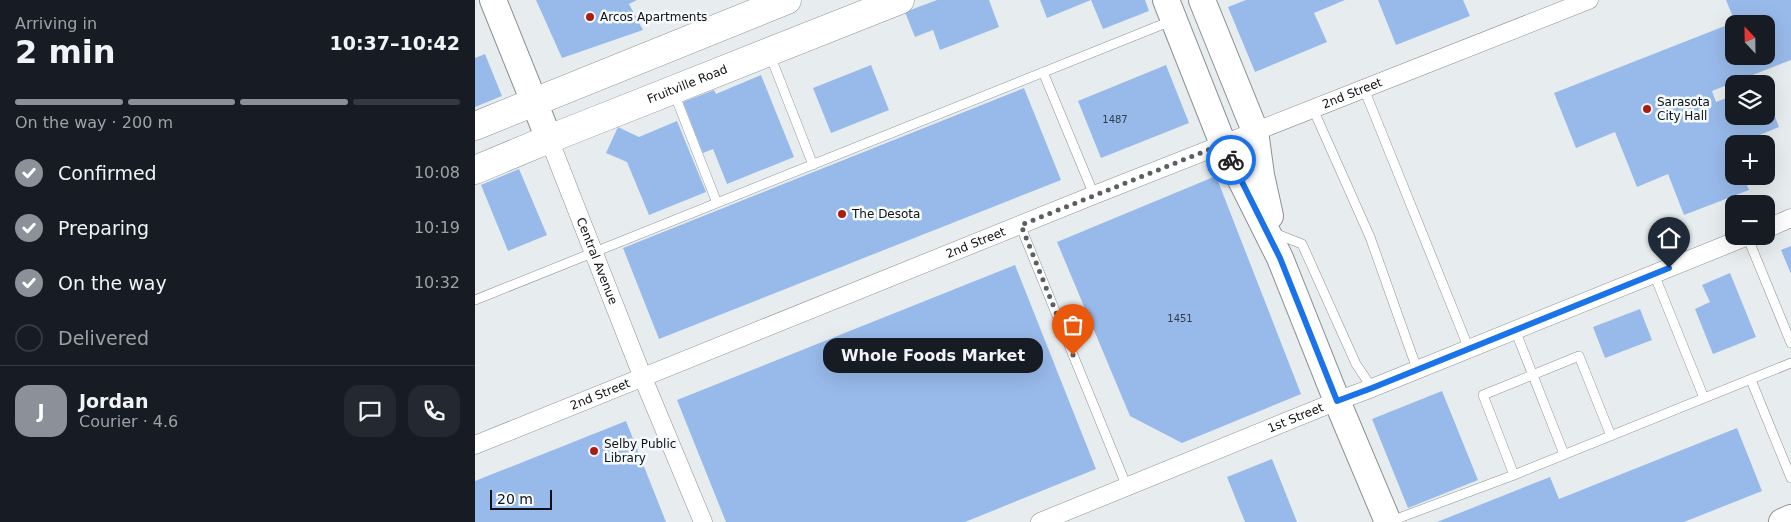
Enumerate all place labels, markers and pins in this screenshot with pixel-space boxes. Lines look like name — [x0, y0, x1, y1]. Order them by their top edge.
place label: Arcos Apartments — [600, 10, 707, 24]
marker: Arcos Apartments — [584, 11, 596, 23]
place label: Sarasota City Hall — [1657, 95, 1710, 123]
marker: Sarasota City Hall — [1641, 103, 1653, 115]
place label: The Desota — [851, 207, 920, 221]
marker: The Desota — [836, 208, 848, 220]
pin — [1648, 217, 1690, 268]
pin — [1052, 304, 1094, 355]
callout: Whole Foods Market — [823, 338, 1043, 372]
place label: Selby Public Library — [604, 437, 676, 465]
marker: Selby Public Library — [588, 445, 600, 457]

